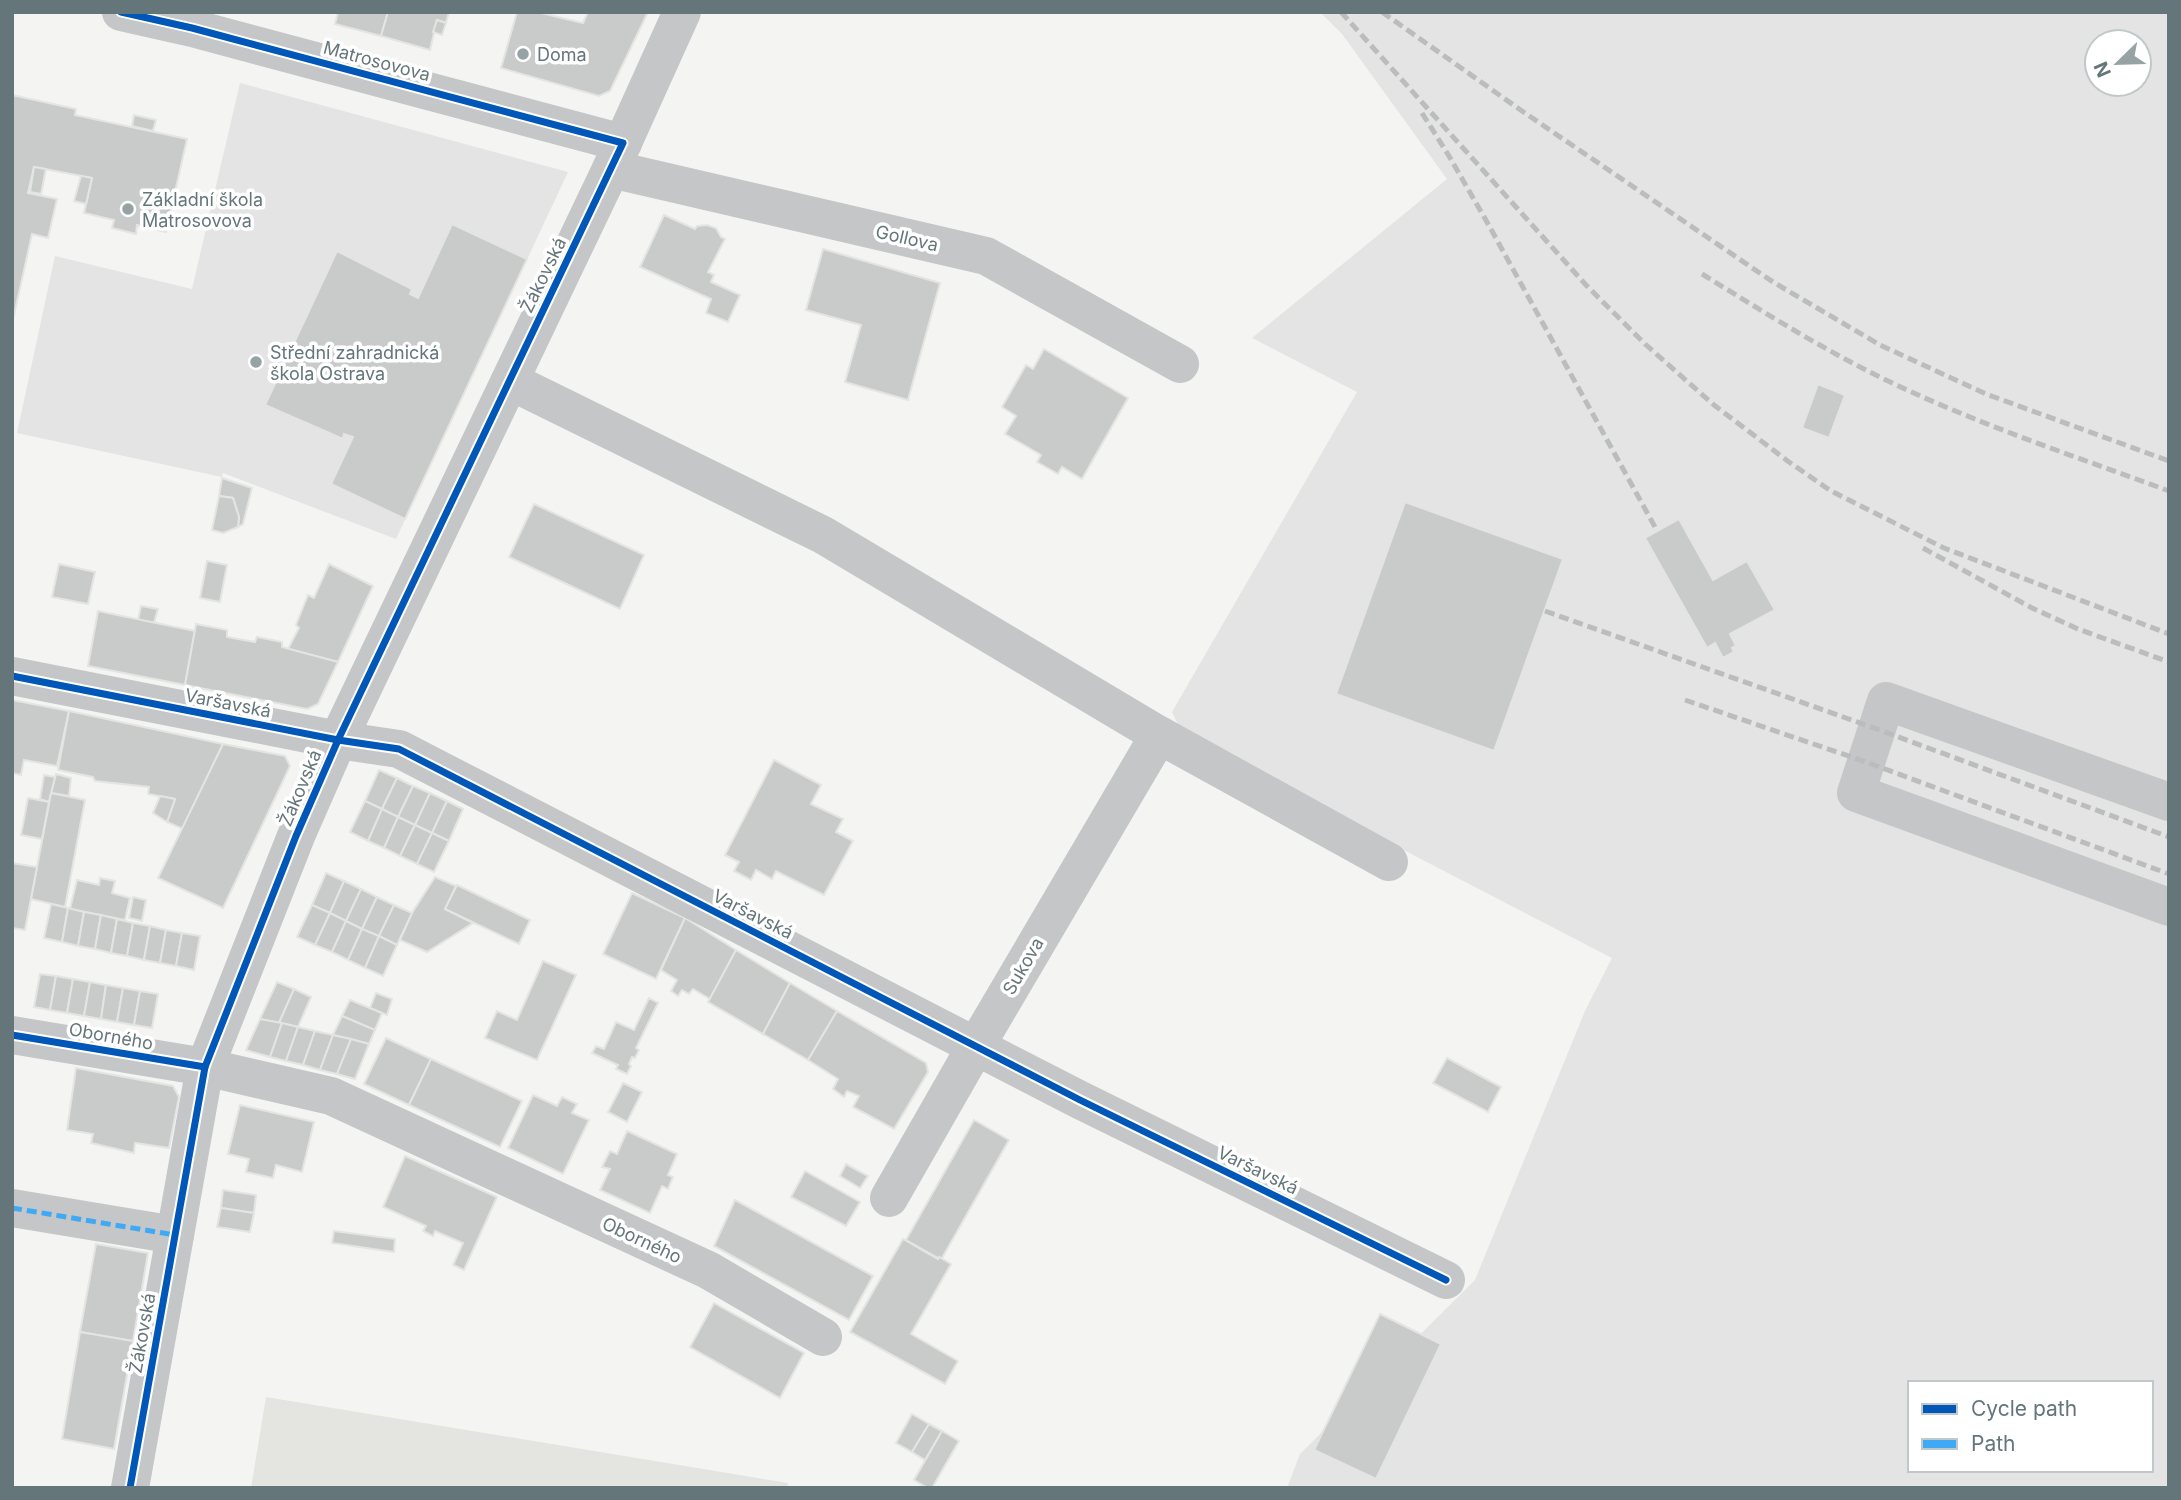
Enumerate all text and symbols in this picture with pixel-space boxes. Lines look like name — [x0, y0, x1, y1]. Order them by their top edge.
north arrow — [2083, 28, 2153, 98]
street label: Matrosovova — [321, 37, 433, 85]
place label: Doma — [537, 44, 587, 65]
marker: Doma — [515, 46, 531, 62]
text: N — [2089, 58, 2116, 81]
place label: Základní škola Matrosovova — [142, 189, 263, 231]
marker: Základní škola Matrosovova — [120, 201, 136, 217]
street label: Gollova — [874, 221, 940, 255]
street label: Žákovská — [515, 234, 570, 316]
place label: Střední zahradnická škola Ostrava — [270, 342, 439, 384]
marker: Střední zahradnická škola Ostrava — [248, 354, 264, 370]
street label: Varšavská — [183, 684, 273, 722]
street label: Žákovská — [274, 746, 325, 829]
street label: Varšavská — [709, 885, 797, 943]
street label: Sukova — [998, 934, 1048, 998]
street label: Oborného — [67, 1018, 155, 1054]
street label: Varšavská — [1214, 1141, 1302, 1199]
street label: Oborného — [599, 1212, 685, 1268]
street label: Žákovská — [124, 1291, 159, 1375]
legend — [1908, 1381, 2153, 1472]
text: Cycle path — [1971, 1396, 2077, 1421]
text: Path — [1971, 1431, 2016, 1456]

